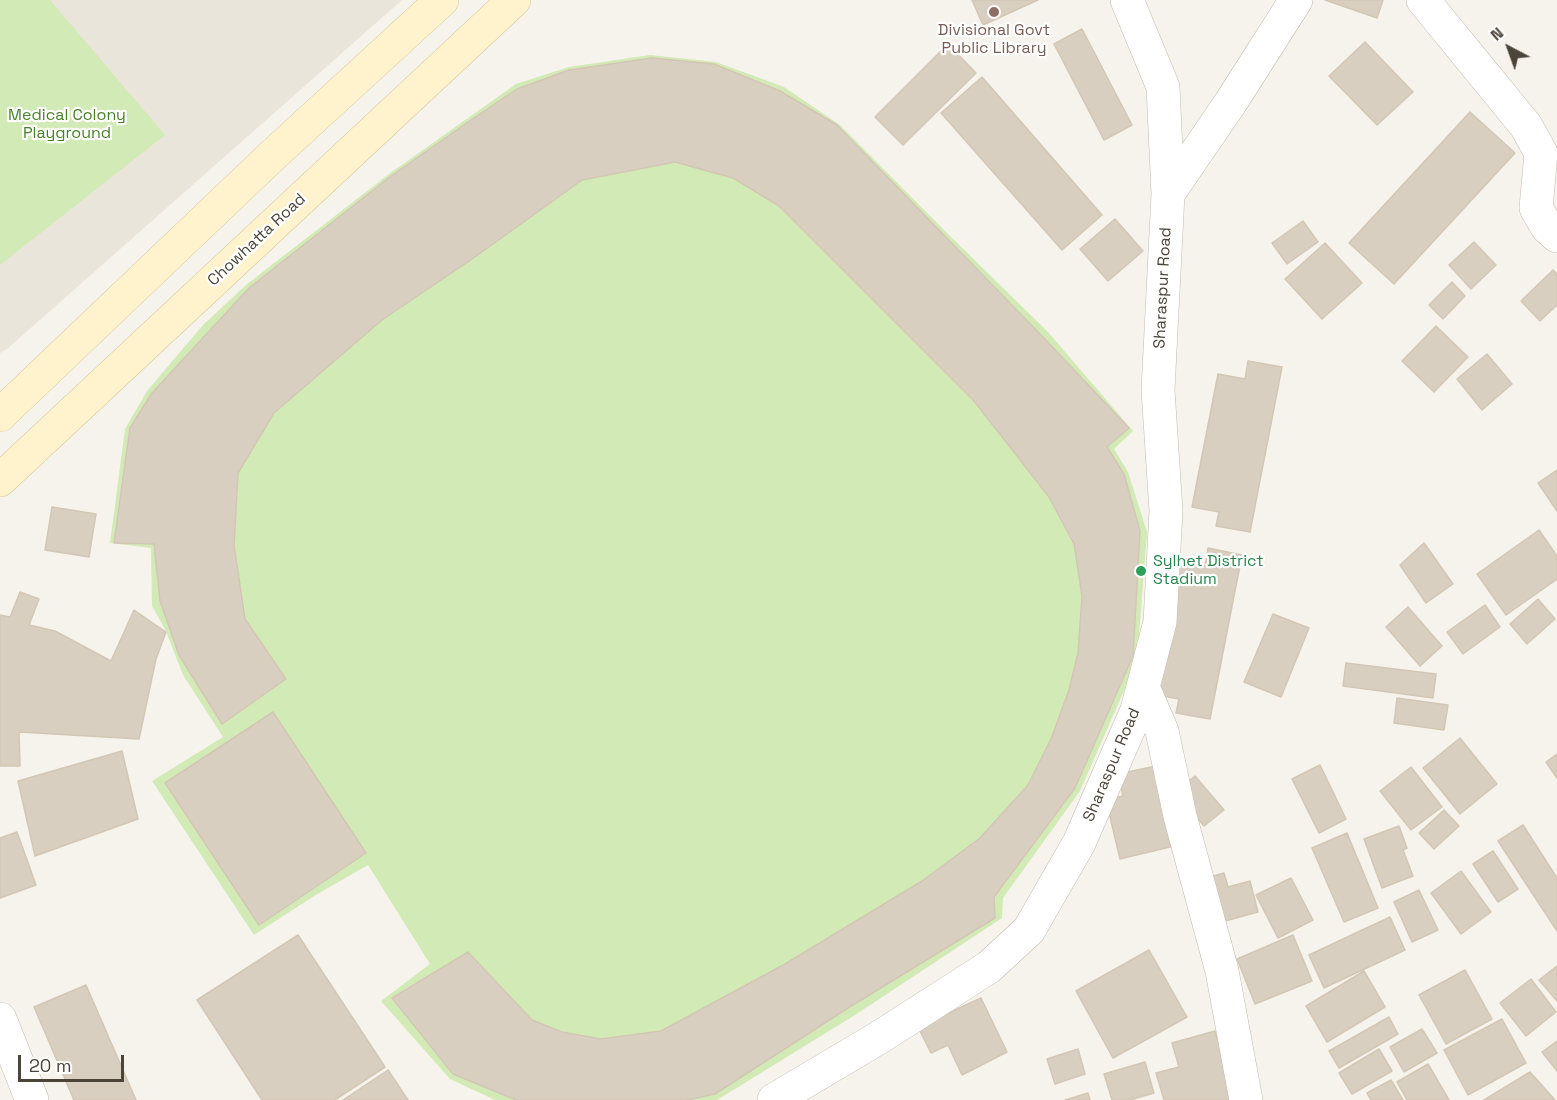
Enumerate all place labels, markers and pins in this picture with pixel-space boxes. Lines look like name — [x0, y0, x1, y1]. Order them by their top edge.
marker: Divisional Govt Public Library — [987, 5, 1001, 19]
place label: Divisional Govt Public Library — [938, 21, 1050, 59]
place label: Sylhet District Stadium — [1153, 552, 1264, 590]
marker: Sylhet District Stadium — [1134, 564, 1148, 578]

